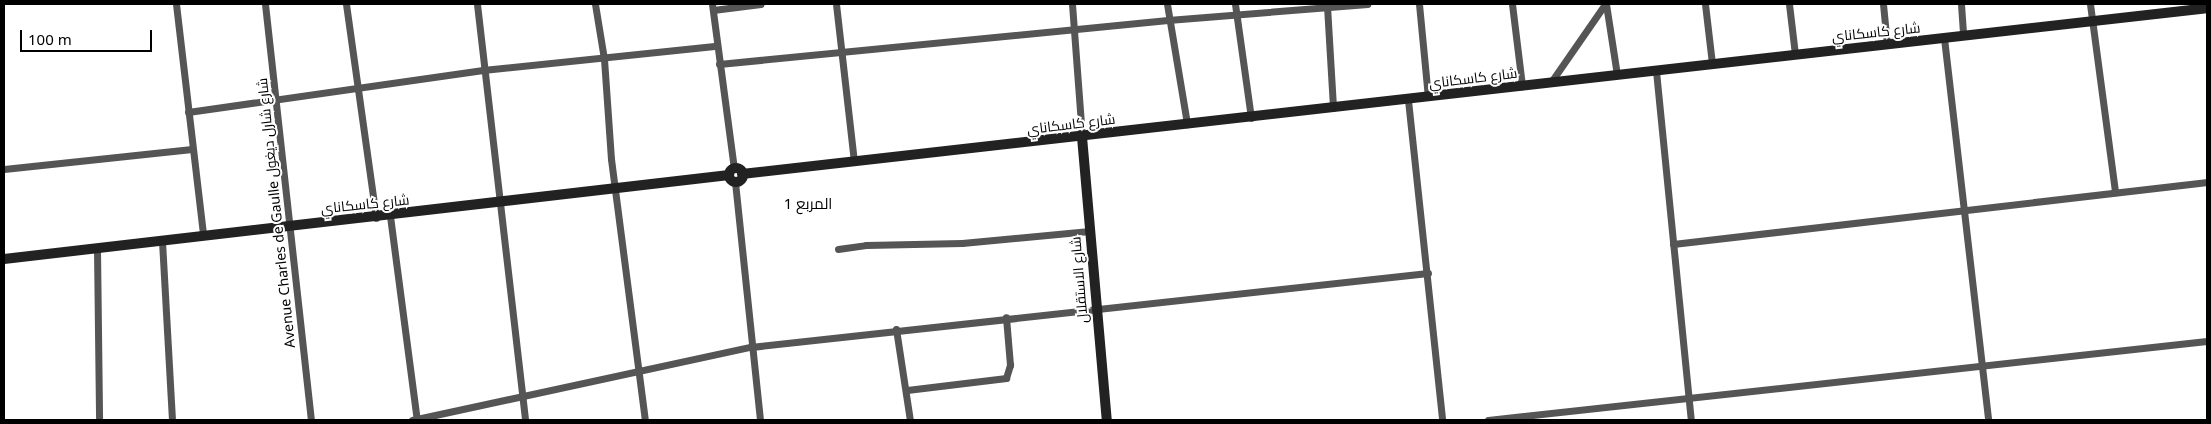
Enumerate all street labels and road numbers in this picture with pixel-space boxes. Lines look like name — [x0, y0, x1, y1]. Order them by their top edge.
street label: شارع كاسكاناي — [1831, 19, 1921, 45]
street label: شارع كاسكاناي — [1428, 64, 1518, 92]
street label: Avenue Charles de Gaulle شارع شارل ديغول — [253, 77, 299, 349]
street label: شارع كاسكاناي — [1026, 110, 1116, 138]
street label: شارع كاسكاناي — [320, 191, 410, 217]
street label: شارع الاستقلال — [1067, 236, 1091, 324]

